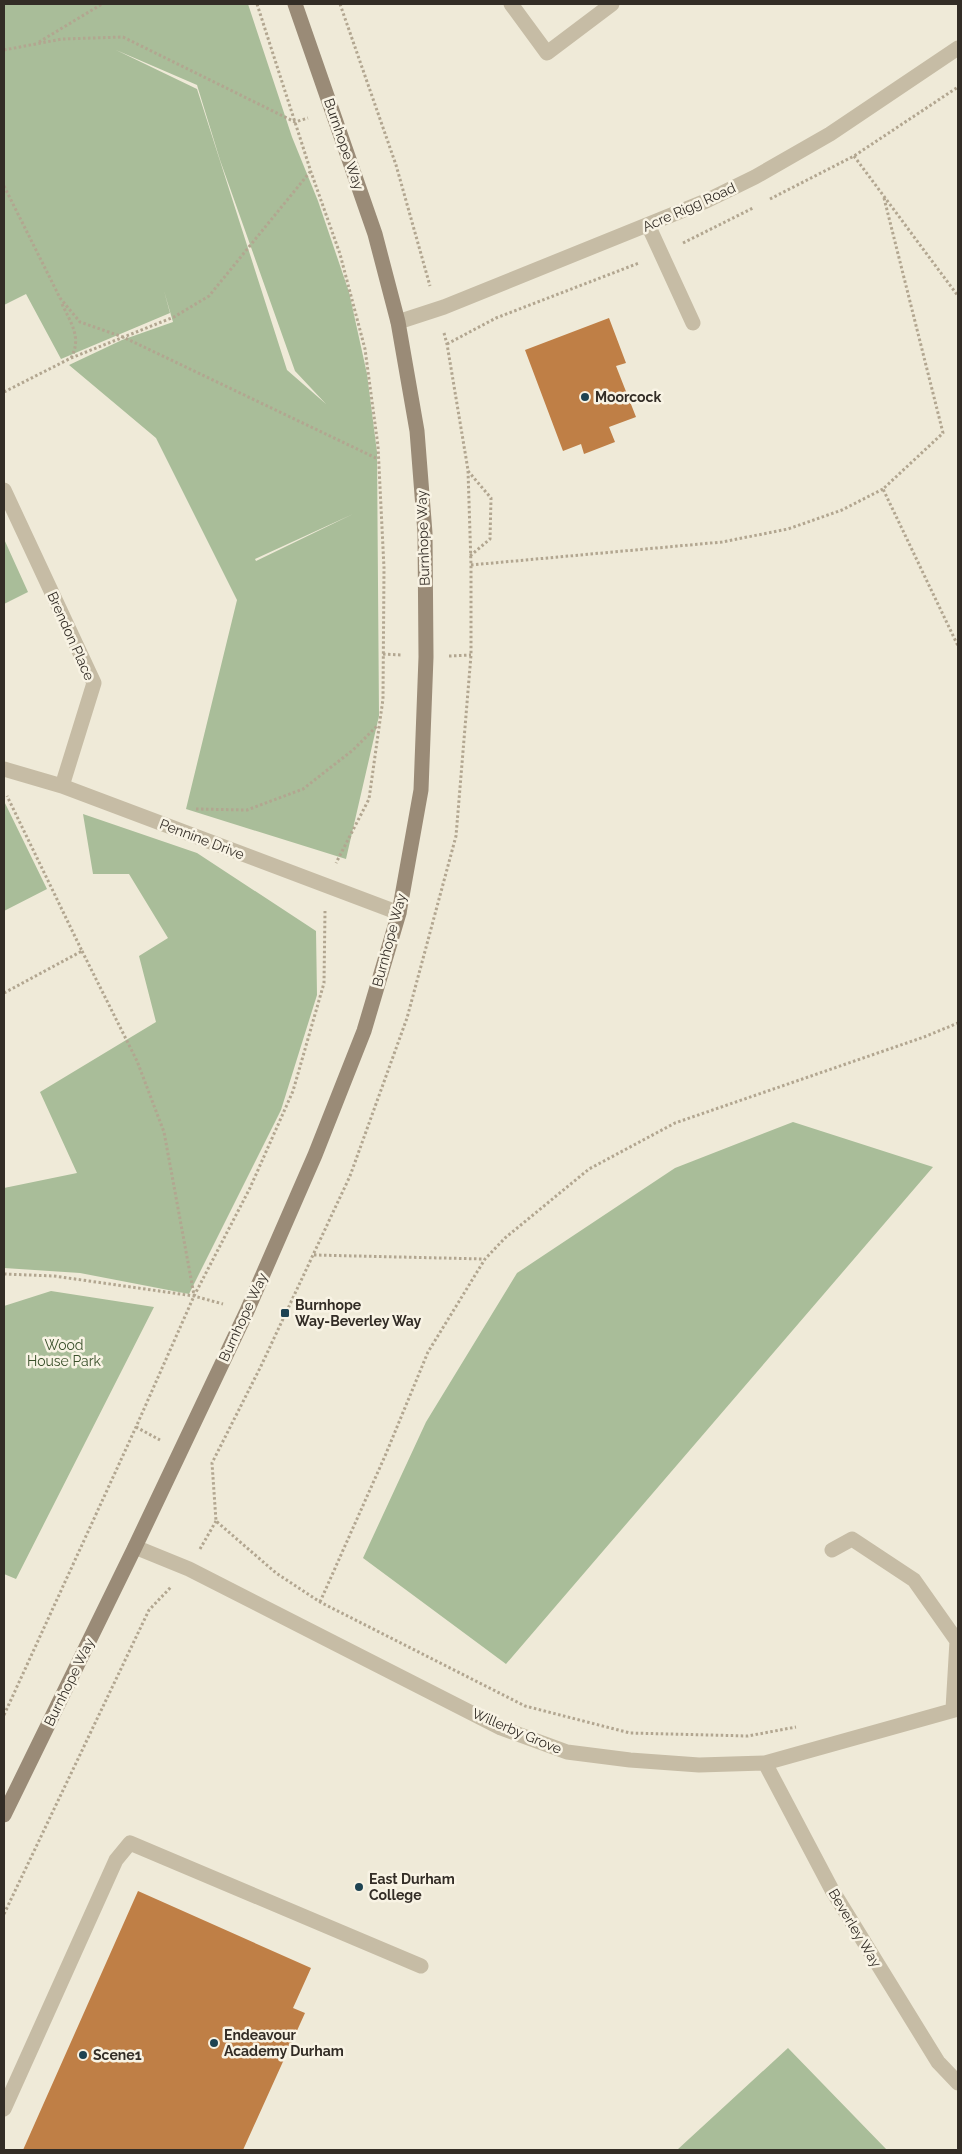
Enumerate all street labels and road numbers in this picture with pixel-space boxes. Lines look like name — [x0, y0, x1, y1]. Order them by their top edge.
street label: Burnhope Way — [321, 96, 367, 192]
street label: Acre Rigg Road — [640, 179, 738, 235]
street label: Burnhope Way — [413, 489, 433, 586]
street label: Brendon Place — [44, 589, 98, 683]
street label: Pennine Drive — [157, 815, 247, 863]
street label: Burnhope Way — [369, 891, 409, 988]
street label: Burnhope Way — [215, 1270, 271, 1364]
street label: Burnhope Way — [41, 1635, 97, 1729]
street label: Willerby Grove — [470, 1705, 564, 1757]
street label: Beverley Way — [825, 1886, 885, 1970]

